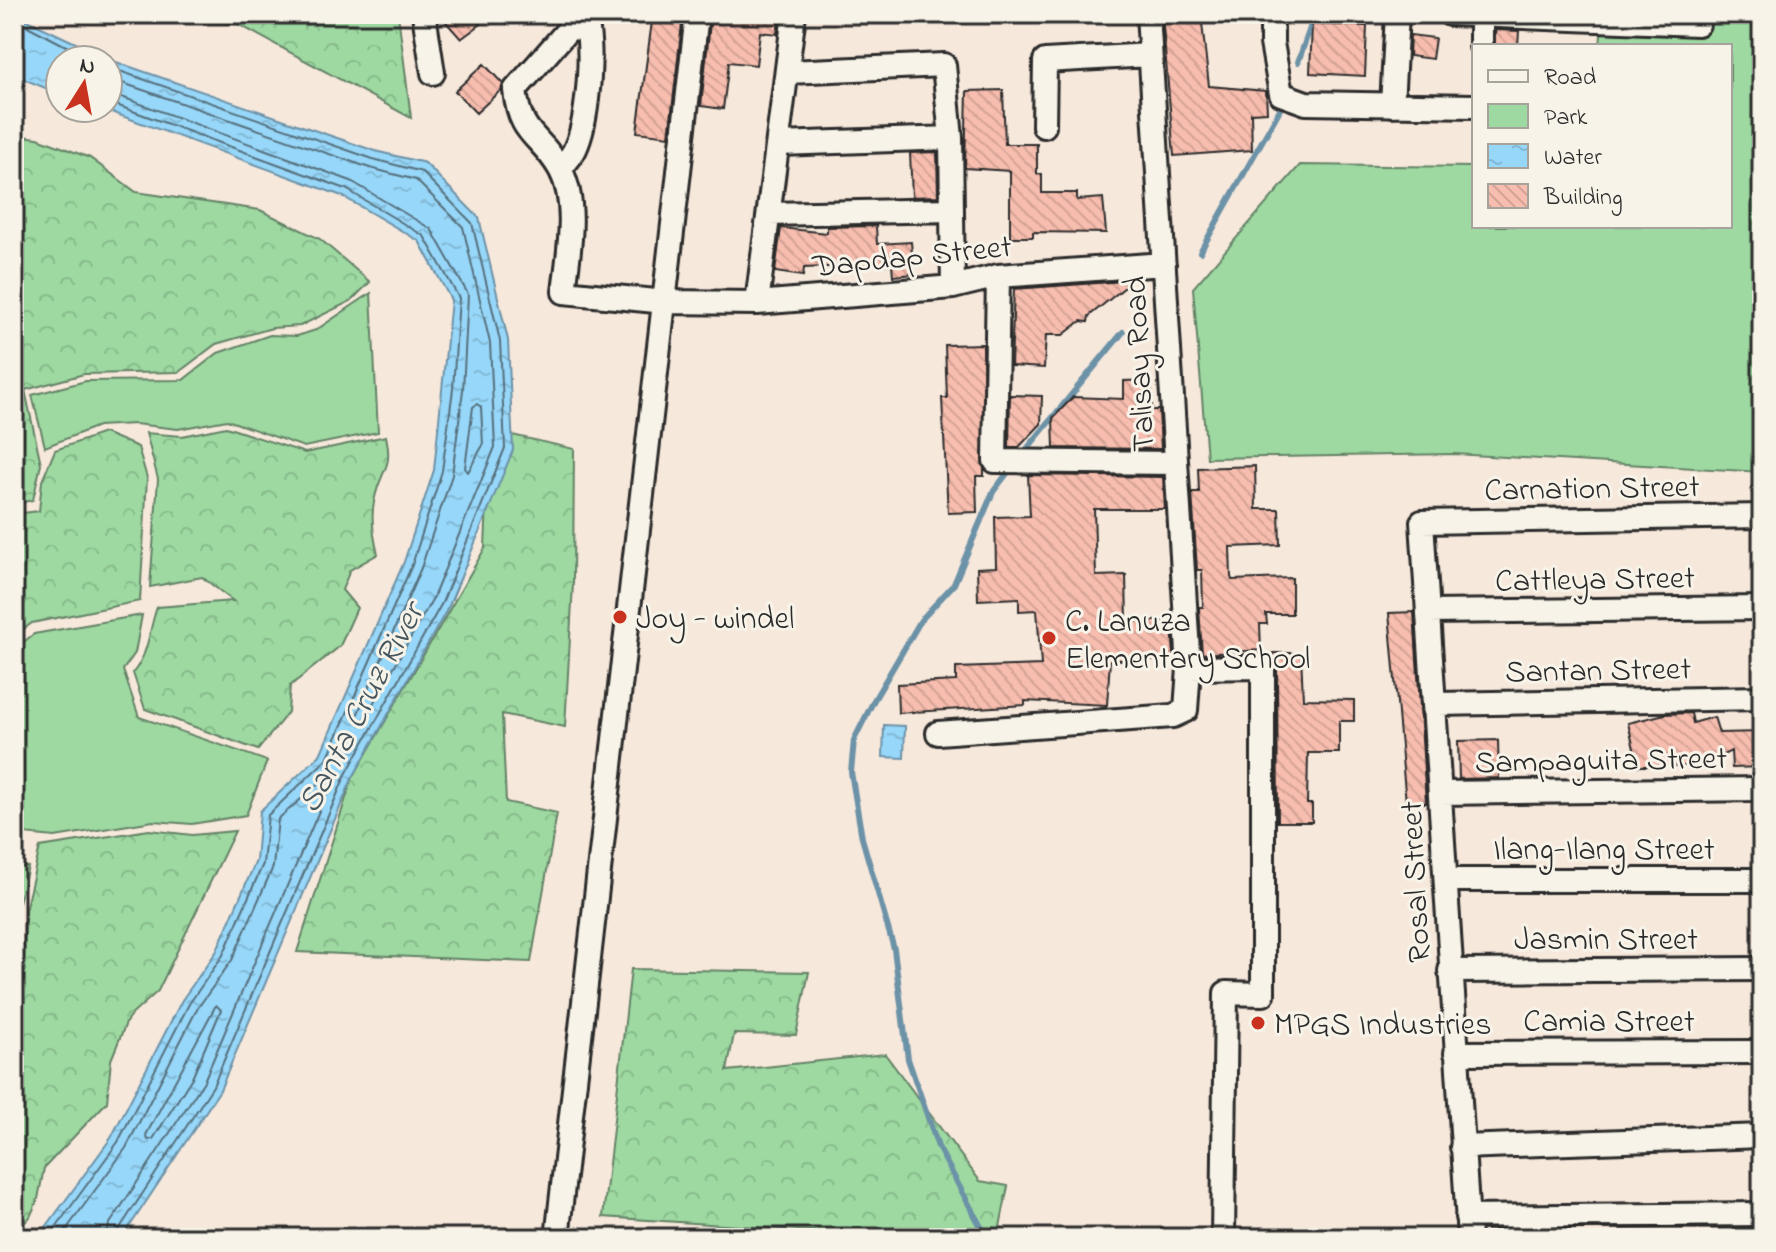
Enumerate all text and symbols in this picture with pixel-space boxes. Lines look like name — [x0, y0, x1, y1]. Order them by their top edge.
north arrow — [44, 44, 124, 124]
legend — [1472, 44, 1732, 228]
text: N — [77, 50, 98, 84]
text: Road — [1544, 61, 1597, 96]
text: Park — [1544, 101, 1588, 136]
text: Water — [1544, 141, 1602, 176]
text: Building — [1543, 181, 1623, 216]
street label: Dapdap Street — [810, 225, 1014, 292]
street label: Talisay Road — [1113, 275, 1170, 453]
street label: Carnation Street — [1484, 465, 1700, 516]
street label: Cattleya Street — [1495, 556, 1696, 607]
water label: Santa Cruz River — [286, 591, 441, 823]
place label: Joy - windel — [636, 597, 794, 644]
place label: C. Lanuza Elementary School — [1065, 600, 1310, 684]
marker: Joy - windel — [611, 608, 629, 626]
marker: C. Lanuza Elementary School — [1040, 629, 1058, 647]
street label: Santan Street — [1505, 647, 1692, 698]
street label: Sampaguita Street — [1474, 737, 1728, 788]
street label: Rosal Street — [1390, 799, 1445, 964]
street label: Ilang-Ilang Street — [1493, 828, 1715, 875]
street label: Jasmin Street — [1514, 918, 1698, 965]
street label: Camia Street — [1523, 1000, 1695, 1047]
place label: MPGS Industries — [1274, 1003, 1491, 1050]
marker: MPGS Industries — [1249, 1014, 1267, 1032]

